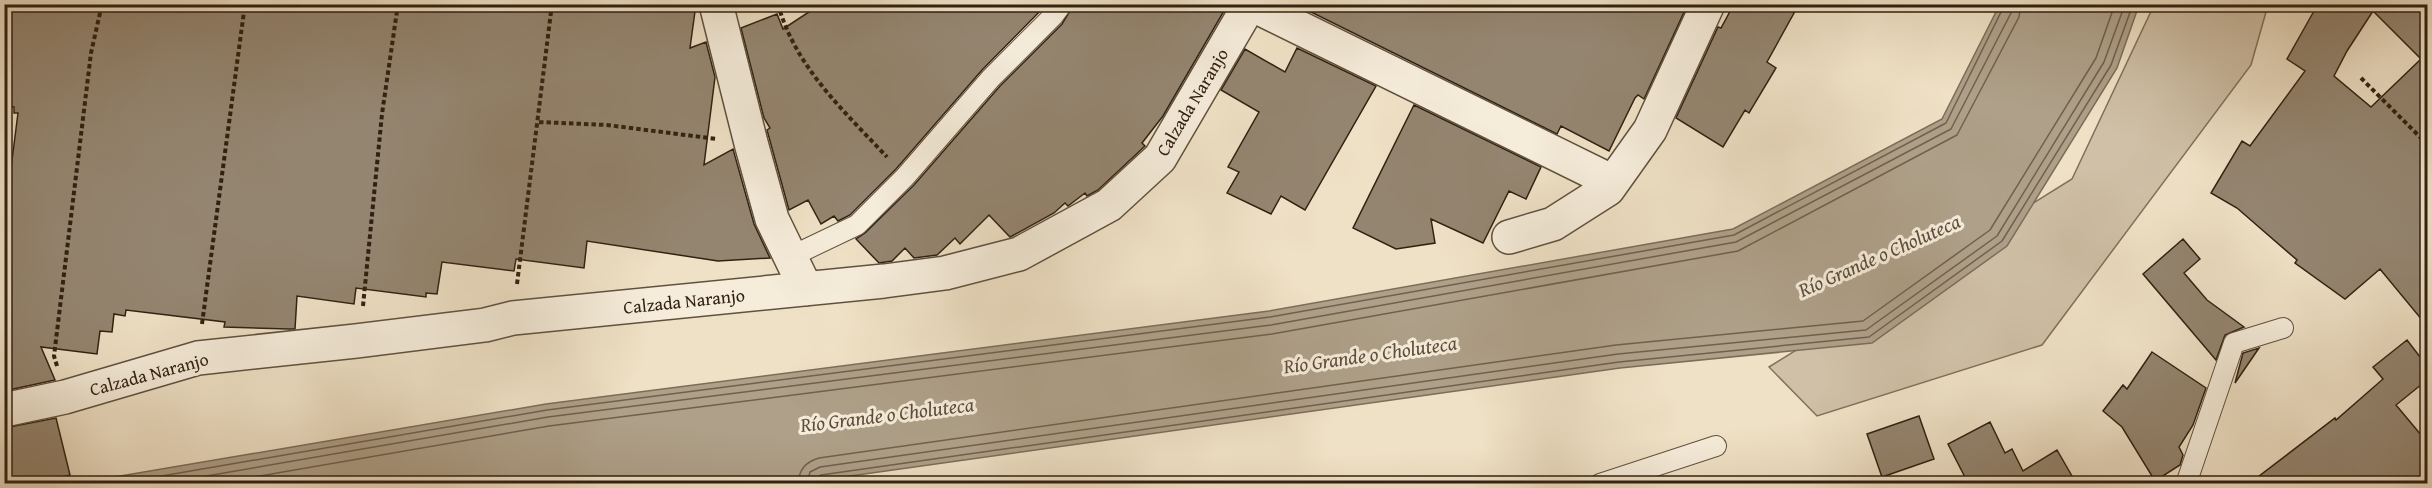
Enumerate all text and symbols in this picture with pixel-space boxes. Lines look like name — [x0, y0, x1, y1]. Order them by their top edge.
street label: Calzada Naranjo — [1149, 43, 1235, 161]
water label: Río Grande o Choluteca — [1792, 206, 1965, 304]
street label: Calzada Naranjo — [622, 281, 746, 321]
water label: Río Grande o Choluteca — [1280, 327, 1459, 381]
street label: Calzada Naranjo — [87, 345, 211, 403]
water label: Río Grande o Choluteca — [797, 389, 976, 439]

